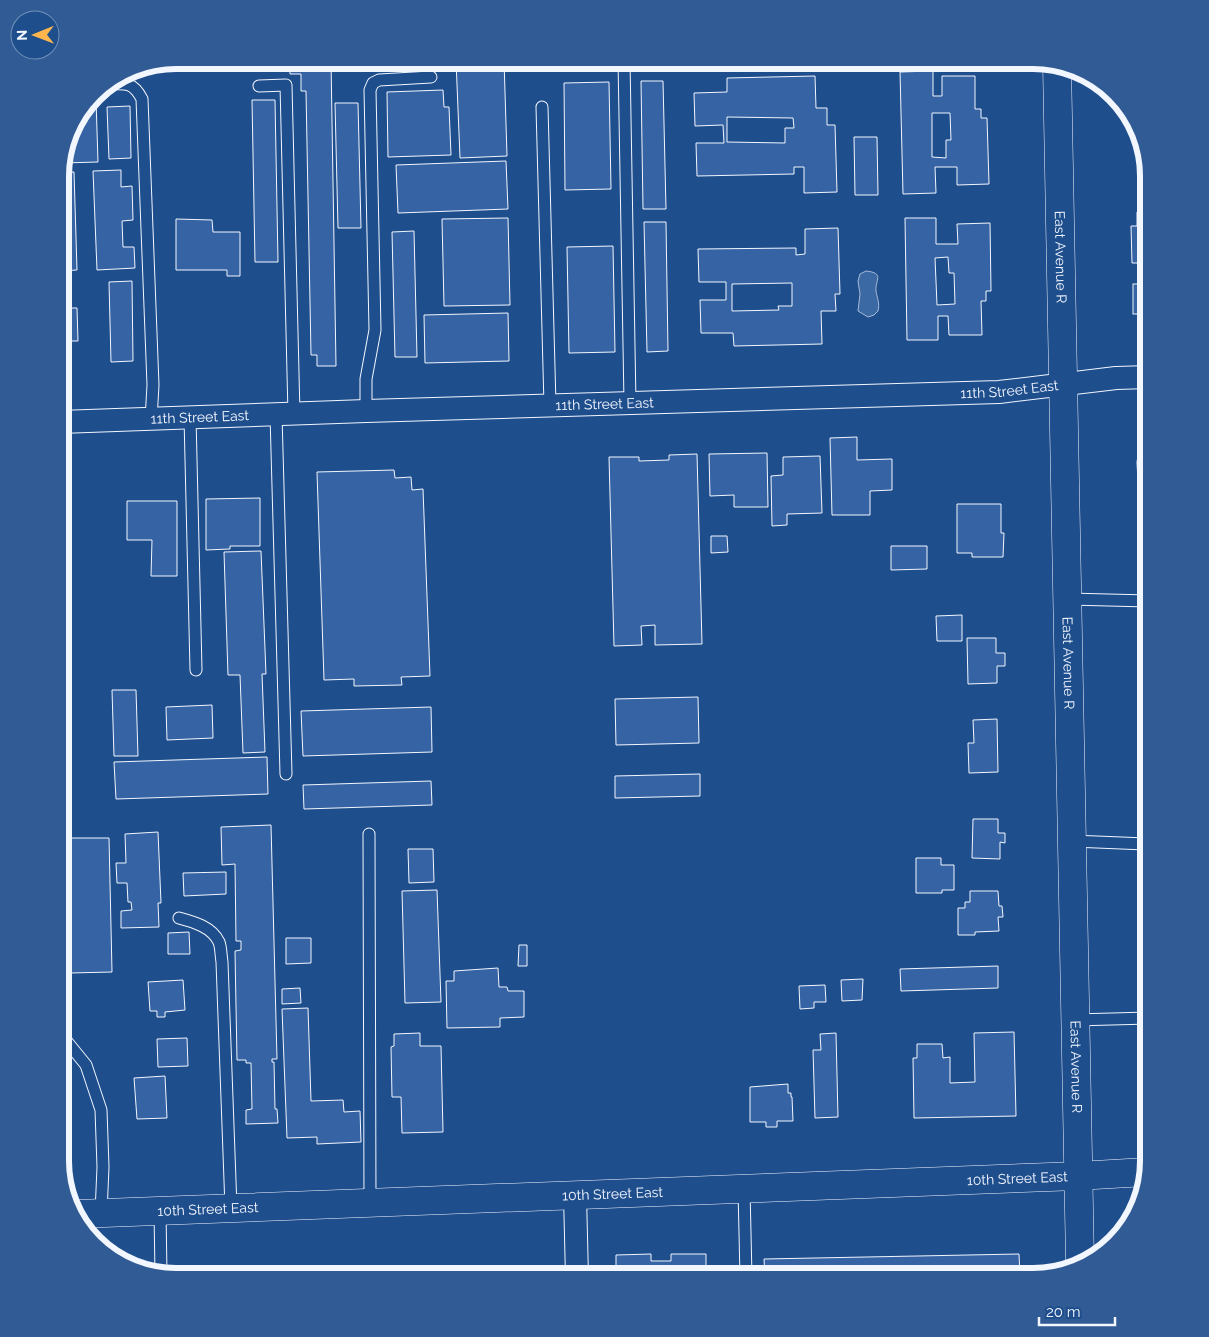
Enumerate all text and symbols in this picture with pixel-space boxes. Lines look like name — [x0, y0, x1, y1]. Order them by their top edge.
north arrow — [10, 10, 60, 60]
text: N — [14, 30, 30, 41]
street label: East Avenue R — [1052, 210, 1070, 303]
street label: 11th Street East — [960, 377, 1060, 401]
street label: 11th Street East — [555, 394, 654, 413]
street label: 11th Street East — [150, 407, 250, 427]
street label: East Avenue R — [1060, 616, 1077, 709]
street label: East Avenue R — [1067, 1020, 1085, 1113]
street label: 10th Street East — [967, 1168, 1068, 1188]
street label: 10th Street East — [562, 1184, 664, 1204]
street label: 10th Street East — [157, 1199, 259, 1219]
scale bar — [1039, 1294, 1115, 1326]
text: 20 m — [1046, 1303, 1081, 1321]

